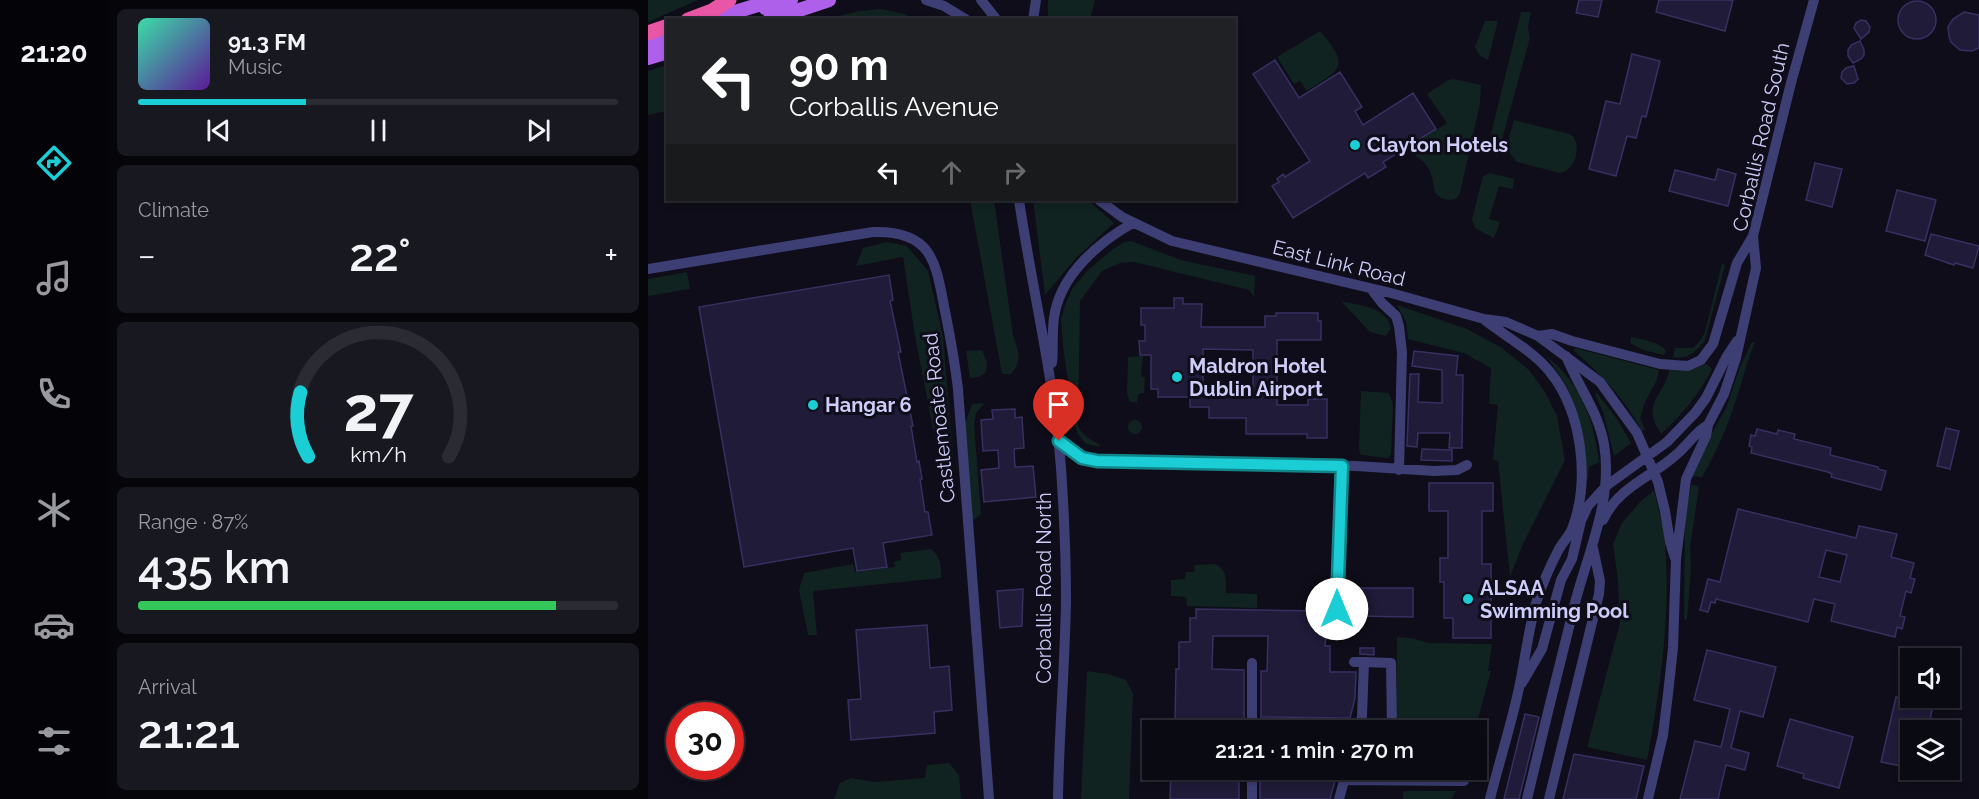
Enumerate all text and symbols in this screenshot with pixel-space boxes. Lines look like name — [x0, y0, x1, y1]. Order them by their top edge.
text: 91.3 FM — [228, 29, 306, 55]
text: 21:20 — [20, 37, 88, 68]
street label: Corballis Road South — [1728, 40, 1794, 234]
text: 90 m — [789, 41, 889, 90]
icon: left — [690, 42, 768, 120]
text: Music — [228, 55, 282, 79]
text: Corballis Avenue — [789, 91, 999, 122]
icon: previous — [202, 114, 235, 147]
icon: pause — [362, 114, 395, 147]
icon: next — [522, 114, 555, 147]
place label: Clayton Hotels — [1367, 133, 1508, 157]
marker: Clayton Hotels — [1348, 138, 1362, 152]
icon: directions — [33, 142, 75, 184]
icon: left — [872, 156, 905, 189]
icon: ahead — [935, 156, 968, 189]
icon: right — [998, 156, 1031, 189]
text: Climate — [138, 198, 209, 222]
text: 22° — [349, 229, 411, 282]
street label: East Link Road — [1270, 235, 1408, 291]
text: − — [138, 236, 156, 275]
text: + — [604, 236, 618, 275]
icon: music — [33, 257, 75, 299]
street label: Castlemoate Road — [918, 332, 960, 504]
place label: Maldron Hotel Dublin Airport — [1189, 354, 1327, 401]
marker: Maldron Hotel Dublin Airport — [1170, 370, 1184, 384]
text: 27 — [343, 372, 414, 446]
icon: phone — [33, 373, 75, 415]
pin — [1033, 379, 1084, 441]
icon: arrive — [1042, 388, 1075, 421]
place label: Hangar 6 — [825, 393, 912, 417]
marker: Hangar 6 — [806, 398, 820, 412]
text: km/h — [350, 442, 406, 467]
icon: climate — [33, 489, 75, 531]
street label: Corballis Road North — [1032, 492, 1056, 684]
text: Range · 87% — [138, 510, 248, 534]
text: 435 km — [138, 541, 290, 594]
place label: ALSAA Swimming Pool — [1480, 576, 1629, 623]
position arrow — [1305, 577, 1369, 641]
marker: ALSAA Swimming Pool — [1461, 592, 1475, 606]
icon: car — [33, 604, 75, 646]
map controls — [1900, 648, 1960, 780]
button: sound — [1900, 648, 1960, 708]
text: Arrival — [138, 675, 197, 699]
speed limit sign: 30 — [666, 702, 744, 780]
text: 21:21 — [138, 706, 240, 759]
icon: filters — [33, 720, 75, 762]
button: layers — [1900, 720, 1960, 780]
text: 21:21 · 1 min · 270 m — [1215, 737, 1414, 763]

